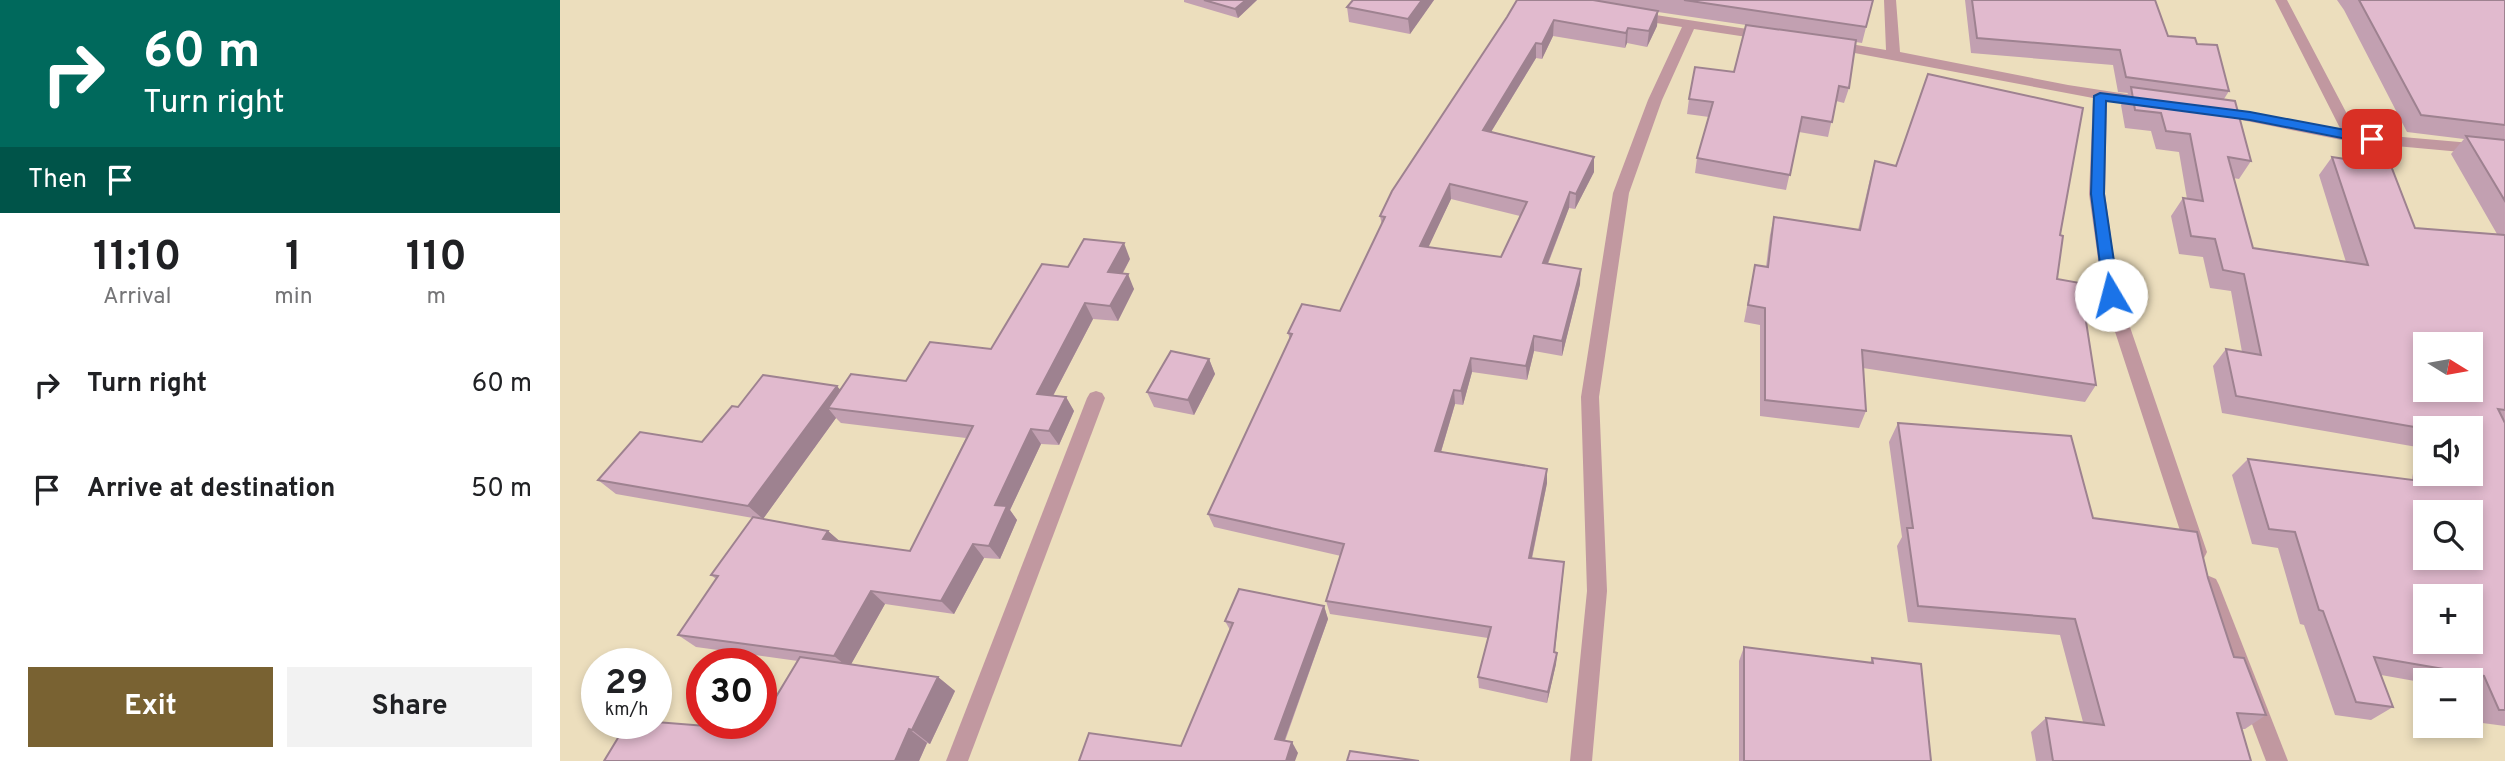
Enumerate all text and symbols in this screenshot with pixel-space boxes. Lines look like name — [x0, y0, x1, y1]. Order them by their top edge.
text: 60 m — [143, 23, 261, 85]
icon: right — [28, 28, 119, 119]
text: Turn right — [143, 84, 285, 124]
pin — [2342, 109, 2402, 169]
icon: arrive — [2353, 120, 2391, 158]
icon: arrive — [101, 161, 139, 199]
text: Then — [28, 164, 87, 197]
text: 11:10 — [93, 232, 181, 285]
text: 1 — [285, 232, 302, 285]
text: 110 — [406, 232, 467, 285]
position arrow — [2074, 258, 2148, 332]
text: Arrival — [103, 283, 171, 312]
text: min — [274, 283, 313, 312]
text: m — [427, 283, 446, 312]
north arrow — [2413, 332, 2483, 402]
map controls — [2413, 332, 2483, 738]
icon: right — [28, 366, 66, 404]
text: Turn right — [87, 368, 207, 401]
text: 60 m — [472, 368, 532, 401]
button: sound — [2413, 416, 2483, 486]
icon: arrive — [28, 471, 66, 509]
text: Arrive at destination — [87, 473, 335, 506]
text: 50 m — [471, 473, 532, 506]
button: search — [2413, 500, 2483, 570]
button: + — [2413, 584, 2483, 654]
speed limit sign: 30 — [686, 648, 777, 739]
text: 29 — [605, 662, 648, 706]
button: Exit — [28, 667, 273, 747]
button: Share — [287, 667, 532, 747]
button: − — [2413, 668, 2483, 738]
text: km/h — [605, 699, 648, 722]

